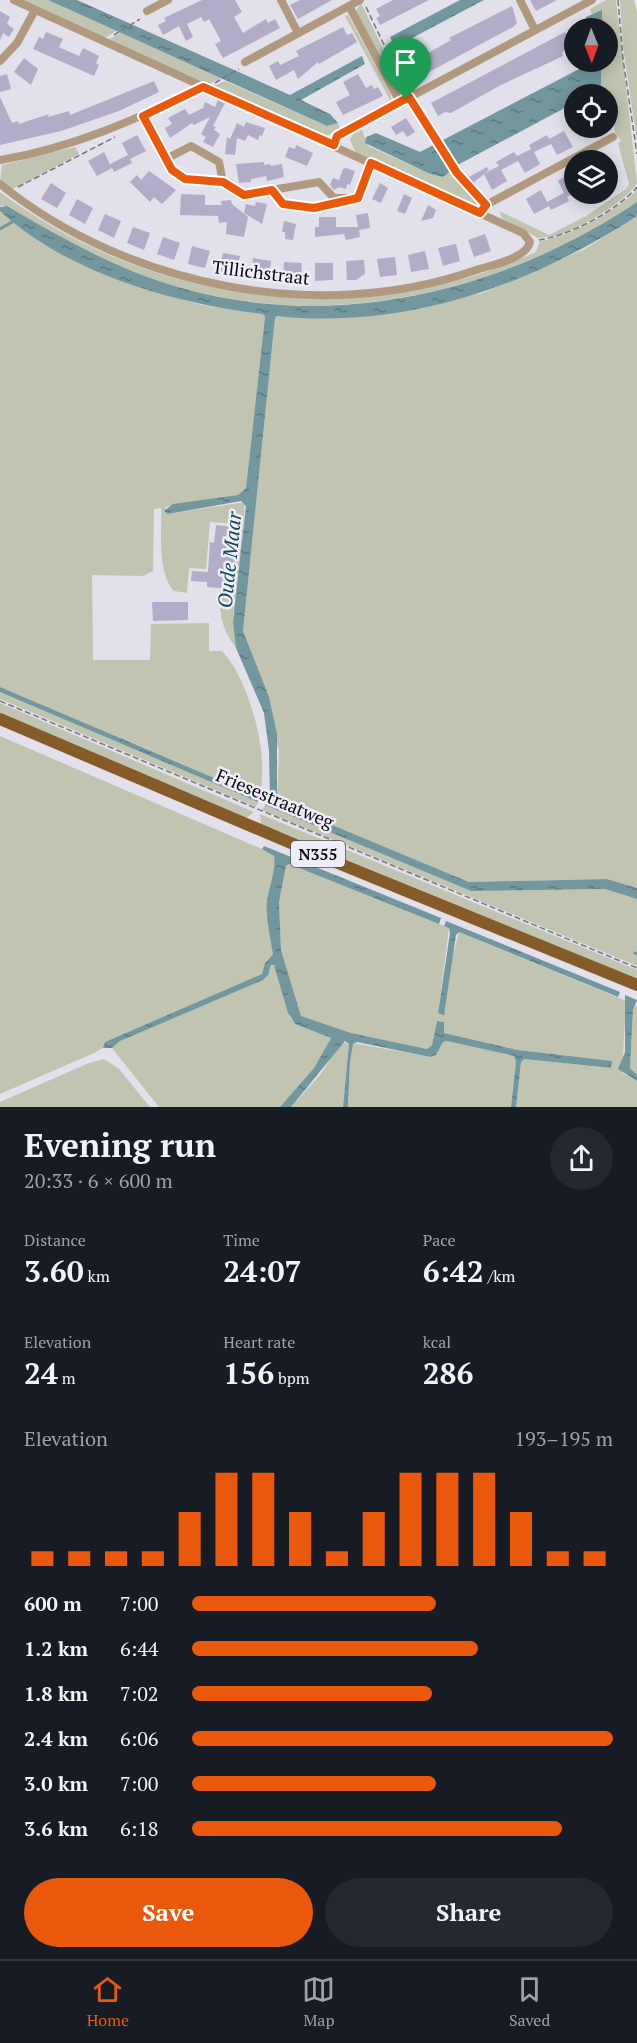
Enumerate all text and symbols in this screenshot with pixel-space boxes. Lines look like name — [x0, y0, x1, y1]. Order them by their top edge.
north arrow — [564, 18, 618, 72]
map controls — [564, 18, 618, 204]
pin — [380, 37, 431, 99]
icon: arrive — [389, 46, 422, 79]
button: locate — [564, 84, 618, 138]
button: layers — [564, 150, 618, 204]
street label: Tillichstraat — [211, 254, 311, 290]
water label: Oude Maar — [211, 509, 248, 609]
street label: Friesestraatweg — [212, 762, 338, 834]
road number: N355 — [291, 841, 345, 867]
text: Evening run — [24, 1123, 216, 1166]
button: share — [550, 1127, 613, 1190]
text: 20:33 · 6 × 600 m — [24, 1167, 173, 1194]
text: Distance — [24, 1229, 86, 1251]
text: Time — [223, 1229, 260, 1251]
text: Pace — [423, 1229, 455, 1251]
text: 3.60 — [24, 1251, 84, 1291]
text: 24:07 — [223, 1251, 301, 1291]
text: 6:42 — [423, 1251, 484, 1291]
text: km — [84, 1265, 110, 1287]
text: /km — [484, 1265, 515, 1287]
text: Elevation — [24, 1331, 91, 1353]
text: Heart rate — [223, 1331, 295, 1353]
text: kcal — [423, 1331, 451, 1353]
text: 24 — [24, 1353, 58, 1393]
text: 156 — [223, 1353, 274, 1393]
text: 286 — [423, 1353, 474, 1393]
text: m — [58, 1367, 76, 1389]
text: bpm — [274, 1367, 310, 1389]
text: Elevation — [24, 1425, 108, 1452]
text: 193–195 m — [514, 1425, 613, 1452]
text: 600 m — [24, 1590, 82, 1617]
text: 7:00 — [120, 1590, 159, 1617]
text: 1.2 km — [24, 1635, 88, 1662]
text: 6:44 — [120, 1635, 159, 1662]
text: 1.8 km — [24, 1680, 88, 1707]
text: 7:02 — [120, 1680, 159, 1707]
text: 2.4 km — [24, 1725, 88, 1752]
text: 6:06 — [120, 1725, 159, 1752]
text: 3.0 km — [24, 1770, 88, 1797]
text: 7:00 — [120, 1770, 159, 1797]
text: 3.6 km — [24, 1815, 88, 1842]
text: 6:18 — [120, 1815, 159, 1842]
button: Save — [24, 1878, 313, 1947]
button: Share — [325, 1878, 613, 1947]
tab: Home — [87, 1973, 129, 2031]
tab: Map — [302, 1973, 335, 2031]
tab: Saved — [509, 1973, 550, 2031]

